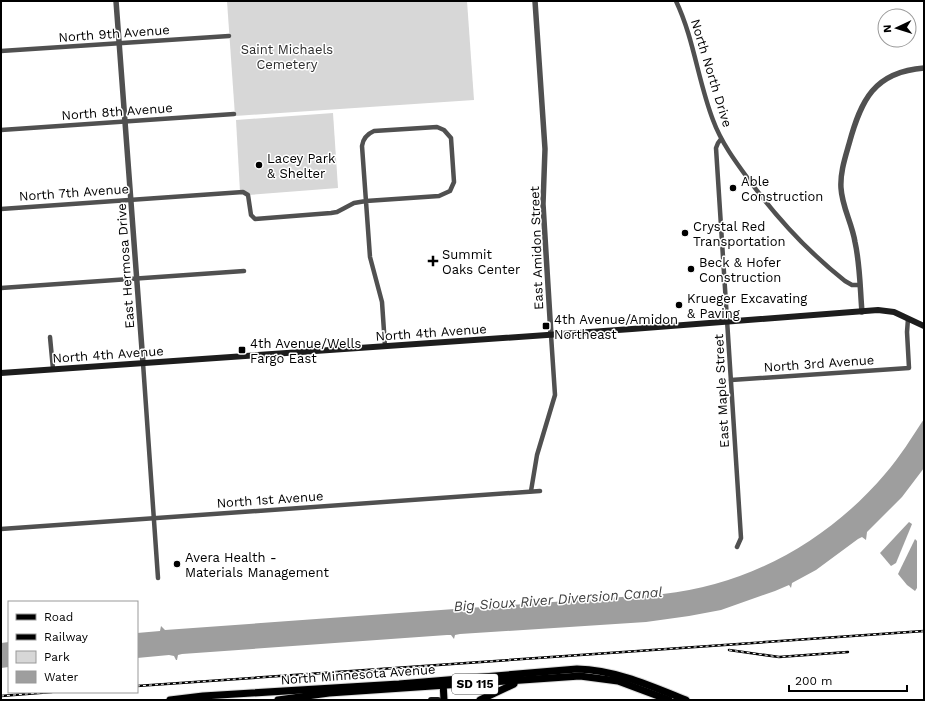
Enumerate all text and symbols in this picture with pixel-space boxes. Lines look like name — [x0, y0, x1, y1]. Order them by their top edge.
north arrow — [877, 8, 917, 48]
street label: North North Drive — [688, 17, 735, 129]
street label: North 9th Avenue — [58, 22, 170, 45]
text: N — [881, 24, 894, 33]
park label: Saint Michaels Cemetery — [241, 42, 333, 72]
street label: North 8th Avenue — [61, 100, 173, 123]
place label: Lacey Park & Shelter — [267, 151, 336, 181]
marker: Lacey Park & Shelter — [254, 160, 264, 170]
place label: Able Construction — [741, 174, 823, 204]
street label: North 7th Avenue — [19, 181, 130, 204]
marker: Able Construction — [728, 183, 738, 193]
street label: East Amidon Street — [527, 185, 546, 310]
street label: East Hermosa Drive — [114, 203, 137, 329]
place label: Crystal Red Transportation — [693, 219, 786, 249]
marker: Crystal Red Transportation — [680, 228, 690, 238]
place label: Summit Oaks Center — [442, 247, 520, 277]
marker: Summit Oaks Center — [427, 255, 439, 267]
place label: Beck & Hofer Construction — [699, 255, 781, 285]
marker: Beck & Hofer Construction — [686, 264, 696, 274]
place label: Krueger Excavating & Paving — [687, 291, 807, 321]
marker: Krueger Excavating & Paving — [674, 300, 684, 310]
place label: 4th Avenue/Amidon Northeast — [554, 312, 678, 342]
street label: North 4th Avenue — [375, 321, 487, 344]
marker: 4th Avenue/Amidon Northeast — [541, 321, 551, 331]
street label: East Maple Street — [711, 333, 732, 448]
place label: 4th Avenue/Wells Fargo East — [250, 336, 362, 366]
street label: North 4th Avenue — [52, 343, 164, 366]
marker: 4th Avenue/Wells Fargo East — [237, 345, 247, 355]
street label: North 3rd Avenue — [763, 352, 875, 375]
street label: North 1st Avenue — [216, 488, 324, 511]
place label: Avera Health - Materials Management — [185, 550, 330, 580]
marker: Avera Health - Materials Management — [172, 559, 182, 569]
water label: Big Sioux River Diversion Canal — [453, 584, 663, 614]
legend — [8, 601, 138, 693]
text: Road — [44, 610, 73, 624]
text: Railway — [44, 630, 89, 644]
text: Park — [44, 650, 70, 664]
street label: North Minnesota Avenue — [280, 662, 436, 687]
scale bar — [789, 667, 907, 693]
text: Water — [44, 670, 79, 684]
road number: SD 115 — [452, 674, 498, 694]
text: 200 m — [795, 674, 832, 688]

